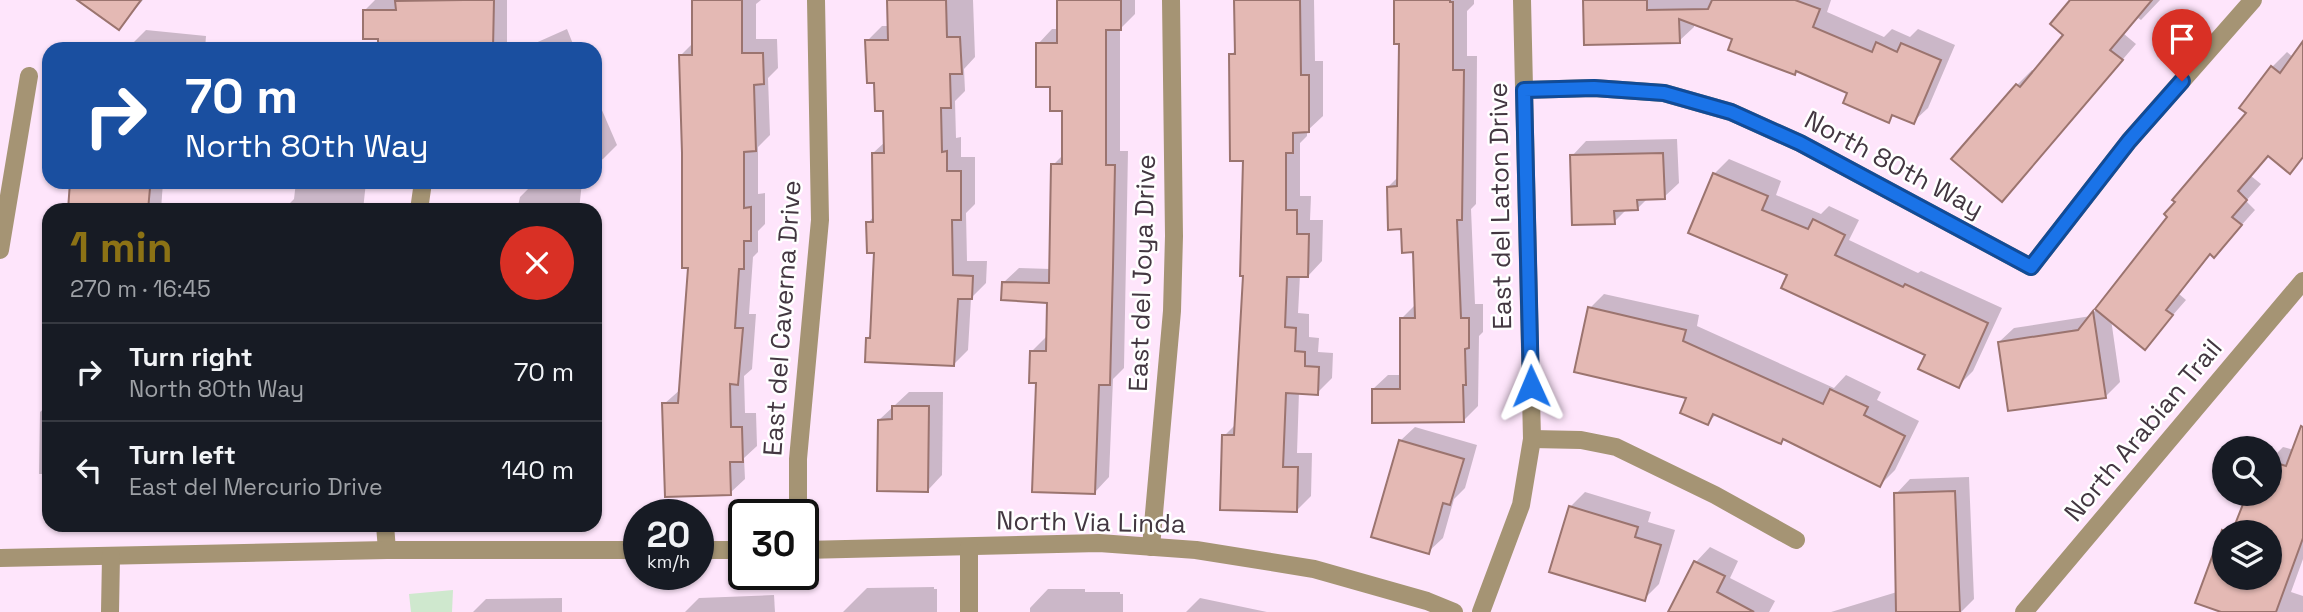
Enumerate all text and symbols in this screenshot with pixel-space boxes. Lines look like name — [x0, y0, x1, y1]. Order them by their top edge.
pin — [2152, 9, 2212, 81]
icon: arrive — [2163, 20, 2201, 58]
text: 70 m — [185, 65, 298, 127]
icon: right — [70, 70, 161, 161]
street label: East del Laton Drive — [1481, 82, 1519, 330]
street label: North 80th Way — [1799, 103, 1989, 225]
text: North 80th Way — [185, 126, 429, 166]
street label: East del Joya Drive — [1121, 154, 1163, 392]
street label: East del Caverna Drive — [755, 179, 809, 457]
text: 1 min — [70, 221, 173, 274]
button: close — [500, 226, 574, 300]
text: 270 m · 16:45 — [70, 274, 211, 304]
street label: North Arabian Trail — [2057, 332, 2229, 528]
text: Turn right — [129, 340, 253, 374]
position arrow — [1494, 349, 1568, 423]
icon: right — [70, 353, 108, 391]
text: 70 m — [514, 355, 574, 389]
text: North 80th Way — [129, 374, 304, 404]
map controls — [2212, 436, 2282, 590]
button: search — [2212, 436, 2282, 506]
text: Turn left — [129, 438, 236, 472]
icon: left — [70, 451, 108, 489]
text: 140 m — [501, 453, 574, 487]
text: East del Mercurio Drive — [129, 472, 383, 502]
speed limit sign: 30 — [728, 499, 819, 590]
street label: North Via Linda — [996, 503, 1186, 541]
text: 20 — [647, 513, 690, 557]
button: layers — [2212, 520, 2282, 590]
text: km/h — [647, 550, 690, 573]

